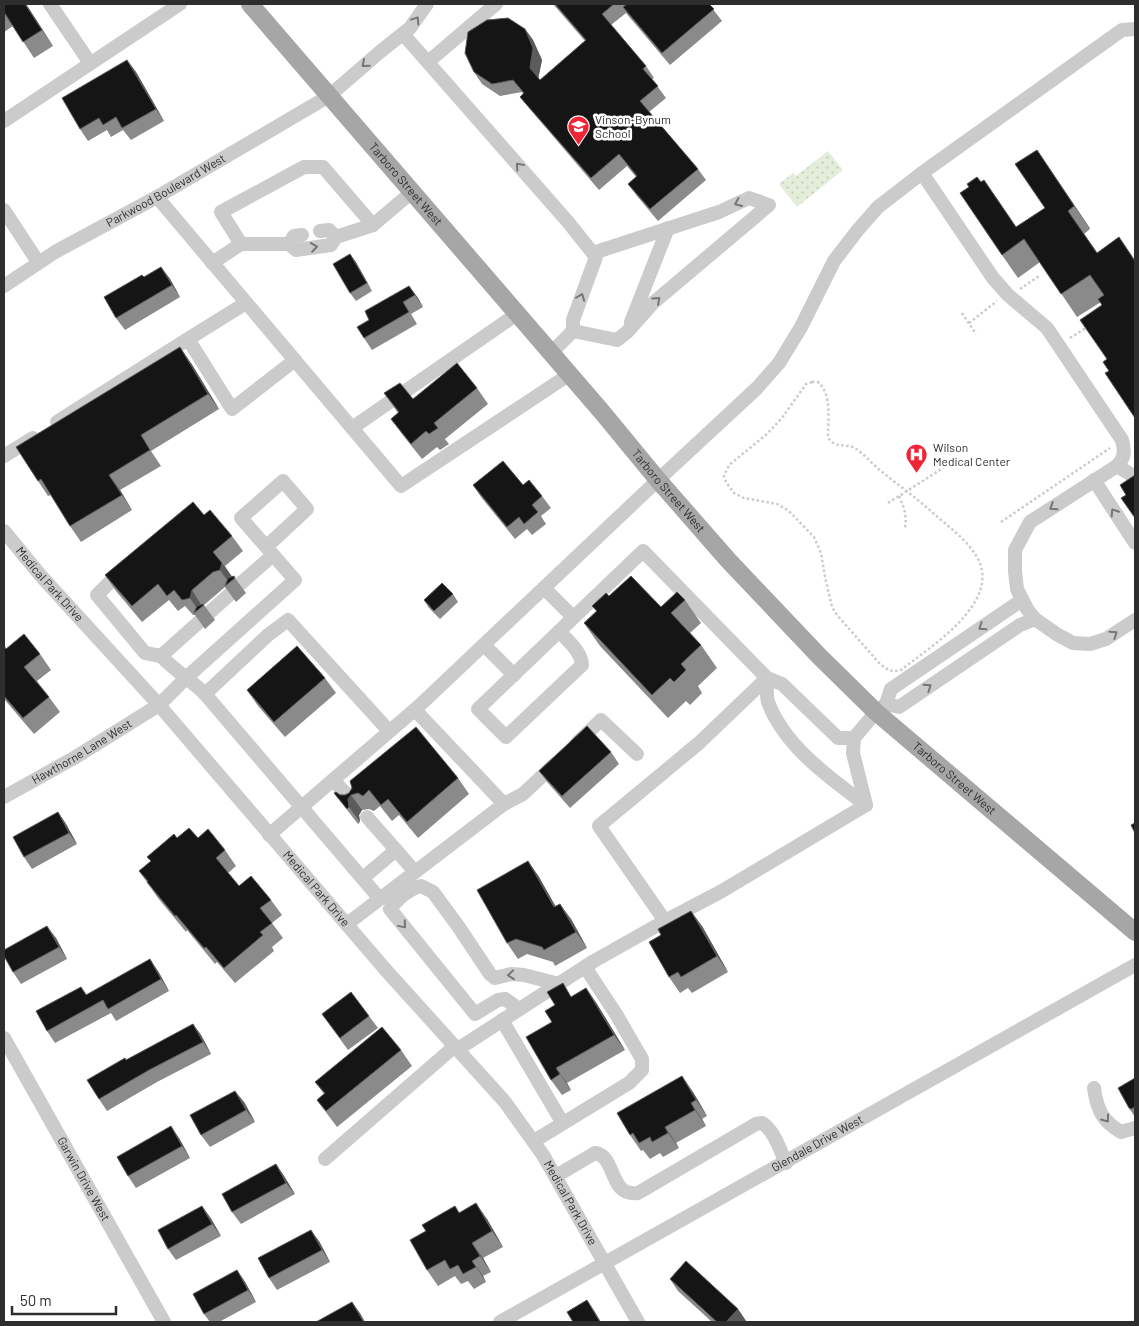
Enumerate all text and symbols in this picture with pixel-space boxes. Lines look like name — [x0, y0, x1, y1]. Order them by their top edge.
one-way arrow — [410, 16, 419, 26]
one-way arrow — [362, 59, 371, 68]
place label: Vinson-Bynum School — [595, 112, 671, 140]
school or university icon: Vinson-Bynum School — [567, 115, 591, 146]
street label: Tarboro Street West — [367, 139, 446, 228]
street label: Parkwood Boulevard West — [103, 150, 228, 229]
one-way arrow — [516, 162, 525, 171]
one-way arrow — [734, 197, 743, 207]
one-way arrow — [309, 243, 318, 253]
one-way arrow — [575, 293, 585, 302]
one-way arrow — [651, 297, 660, 306]
place label: Wilson Medical Center — [933, 440, 1011, 468]
hospital icon: Wilson Medical Center — [905, 443, 929, 474]
street label: Tarboro Street West — [630, 446, 709, 535]
one-way arrow — [1049, 501, 1058, 510]
one-way arrow — [1111, 508, 1121, 517]
street label: Medical Park Drive — [14, 543, 87, 624]
one-way arrow — [978, 621, 988, 630]
one-way arrow — [1108, 631, 1117, 640]
one-way arrow — [923, 684, 932, 693]
street label: Hawthorne Lane West — [29, 716, 134, 786]
street label: Tarboro Street West — [910, 738, 999, 817]
street label: Medical Park Drive — [281, 848, 353, 929]
one-way arrow — [397, 919, 405, 928]
one-way arrow — [507, 970, 515, 981]
street label: Glendale Drive West — [769, 1111, 865, 1174]
one-way arrow — [1100, 1113, 1109, 1123]
street label: Garwin Drive West — [55, 1134, 114, 1223]
street label: Medical Park Drive — [542, 1158, 601, 1247]
scale bar — [12, 1284, 116, 1316]
text: 50 m — [20, 1291, 52, 1309]

